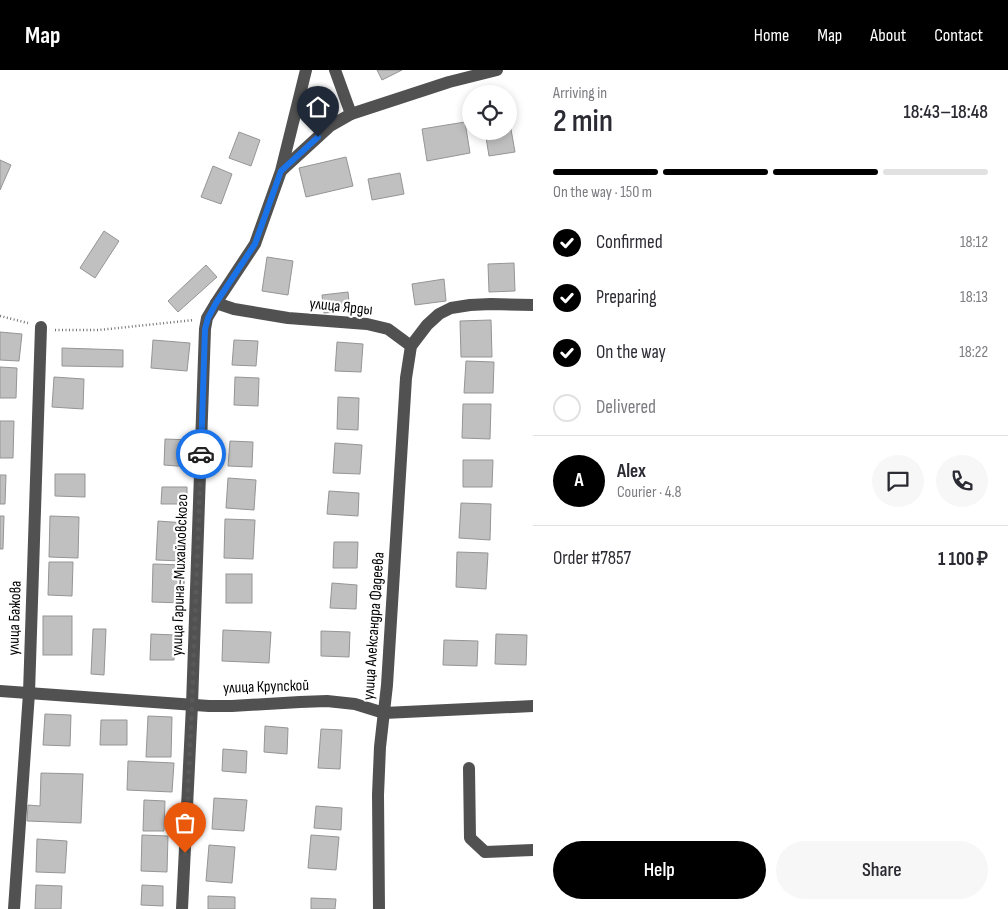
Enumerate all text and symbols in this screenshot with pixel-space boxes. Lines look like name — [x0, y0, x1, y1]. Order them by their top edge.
text: Map — [25, 21, 60, 50]
text: Home — [754, 25, 789, 46]
text: Map — [817, 25, 842, 46]
text: About — [870, 25, 906, 46]
text: Contact — [934, 25, 983, 46]
text: Arriving in — [553, 84, 607, 103]
map controls — [462, 85, 517, 140]
button: locate — [462, 85, 517, 140]
pin — [297, 86, 339, 137]
icon: home — [304, 93, 332, 121]
text: 18:43–18:48 — [904, 101, 988, 124]
text: 2 min — [553, 102, 613, 141]
text: On the way · 150 m — [553, 183, 652, 202]
icon: check — [553, 229, 581, 257]
text: Confirmed — [596, 231, 663, 254]
text: 18:12 — [960, 233, 988, 252]
icon: check — [553, 284, 581, 312]
text: Preparing — [596, 286, 657, 309]
text: 18:13 — [960, 288, 988, 307]
street label: улица Ярды — [308, 294, 374, 320]
icon: check — [553, 339, 581, 367]
text: On the way — [596, 341, 666, 364]
text: 18:22 — [959, 343, 988, 362]
text: Delivered — [596, 396, 656, 419]
courier — [176, 429, 226, 479]
icon: car — [187, 440, 215, 468]
button: chat — [872, 455, 924, 507]
button: phone — [936, 455, 988, 507]
text: Alex — [617, 460, 646, 483]
text: A — [574, 469, 584, 492]
text: Courier · 4.8 — [617, 483, 681, 502]
street label: улица Гарина-Михайловского — [168, 494, 192, 656]
text: Order #7857 — [553, 547, 631, 570]
text: 1 100 ₽ — [938, 548, 988, 571]
street label: улица Александра Фадеева — [359, 551, 389, 701]
street label: улица Бажова — [4, 580, 26, 656]
street label: улица Крупской — [223, 676, 309, 698]
pin — [164, 802, 206, 853]
icon: bag — [171, 809, 199, 837]
button: Help — [553, 841, 766, 899]
button: Share — [776, 841, 988, 899]

